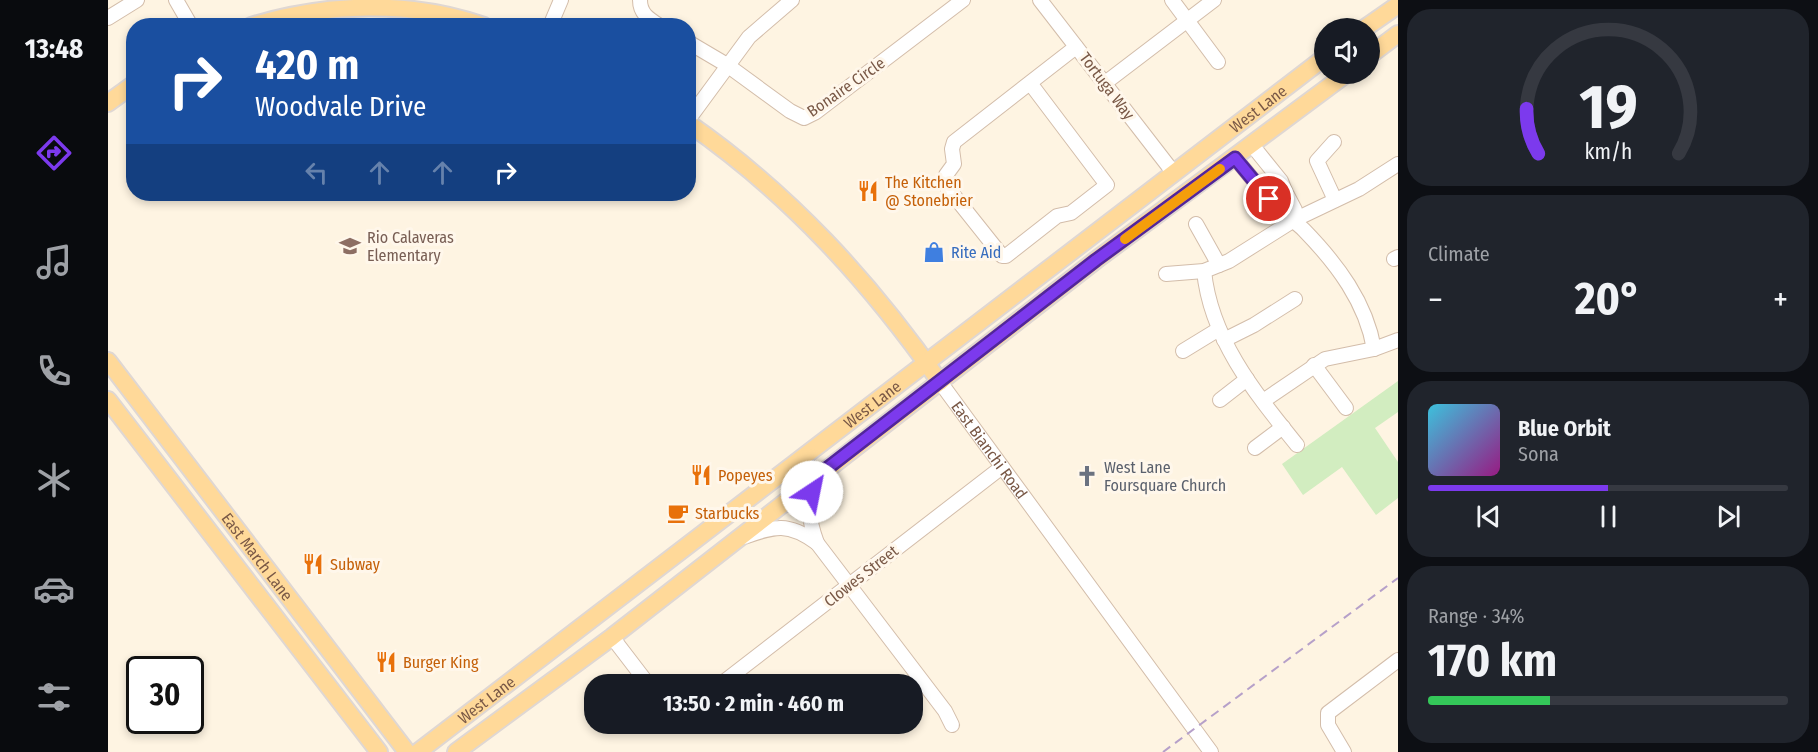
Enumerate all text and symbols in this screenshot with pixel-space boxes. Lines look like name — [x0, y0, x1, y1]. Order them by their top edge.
map controls — [1314, 18, 1380, 84]
button: sound — [1314, 18, 1380, 84]
text: 13:48 — [25, 33, 83, 65]
text: 420 m — [255, 40, 359, 90]
icon: right — [156, 42, 234, 120]
street label: Tortuga Way — [1076, 49, 1139, 124]
street label: Bonaire Circle — [803, 53, 889, 121]
text: 19 — [1579, 71, 1637, 146]
street label: West Lane — [1226, 81, 1290, 136]
text: Woodvale Drive — [255, 91, 426, 123]
icon: directions — [33, 132, 75, 174]
text: km/h — [1584, 140, 1632, 166]
icon: left — [300, 156, 333, 189]
icon: ahead — [363, 156, 396, 189]
icon: ahead — [426, 156, 459, 189]
icon: right — [489, 156, 522, 189]
place label: The Kitchen @ Stonebrier — [885, 173, 973, 210]
pin — [1243, 173, 1294, 224]
restaurant icon: The Kitchen @ Stonebrier — [856, 179, 880, 203]
icon: arrive — [1252, 182, 1285, 215]
place label: Rio Calaveras Elementary — [367, 228, 454, 265]
school or university icon: Rio Calaveras Elementary — [338, 234, 362, 258]
shop icon: Rite Aid — [922, 240, 946, 264]
icon: music — [33, 241, 75, 283]
text: Climate — [1428, 242, 1490, 266]
place label: Rite Aid — [951, 243, 1001, 262]
text: 20° — [1575, 272, 1641, 326]
text: − — [1428, 280, 1443, 320]
text: + — [1773, 280, 1788, 320]
icon: phone — [33, 350, 75, 392]
street label: West Lane — [840, 376, 904, 432]
street label: East Bianchi Road — [948, 397, 1032, 502]
text: Blue Orbit — [1518, 415, 1611, 442]
text: Sona — [1518, 442, 1559, 466]
place label: West Lane Foursquare Church — [1104, 458, 1226, 495]
icon: climate — [33, 459, 75, 501]
position arrow — [780, 460, 844, 524]
restaurant icon: Popeyes — [689, 463, 713, 487]
church icon: West Lane Foursquare Church — [1075, 464, 1099, 488]
place label: Popeyes — [718, 466, 773, 485]
icon: previous — [1472, 500, 1505, 533]
icon: pause — [1592, 500, 1625, 533]
icon: next — [1712, 500, 1745, 533]
cafe icon: Starbucks — [666, 501, 690, 525]
place label: Starbucks — [695, 504, 760, 523]
street label: East March Lane — [218, 509, 297, 604]
street label: Clowes Street — [820, 541, 902, 611]
restaurant icon: Subway — [301, 552, 325, 576]
place label: Subway — [330, 555, 381, 574]
icon: car — [33, 568, 75, 610]
text: Range · 34% — [1428, 604, 1524, 628]
text: 170 km — [1428, 634, 1557, 688]
restaurant icon: Burger King — [374, 650, 398, 674]
place label: Burger King — [403, 653, 479, 672]
speed limit sign: 30 — [126, 656, 204, 734]
street label: West Lane — [454, 672, 519, 728]
icon: filters — [33, 676, 75, 718]
text: 13:50 · 2 min · 460 m — [663, 690, 844, 717]

